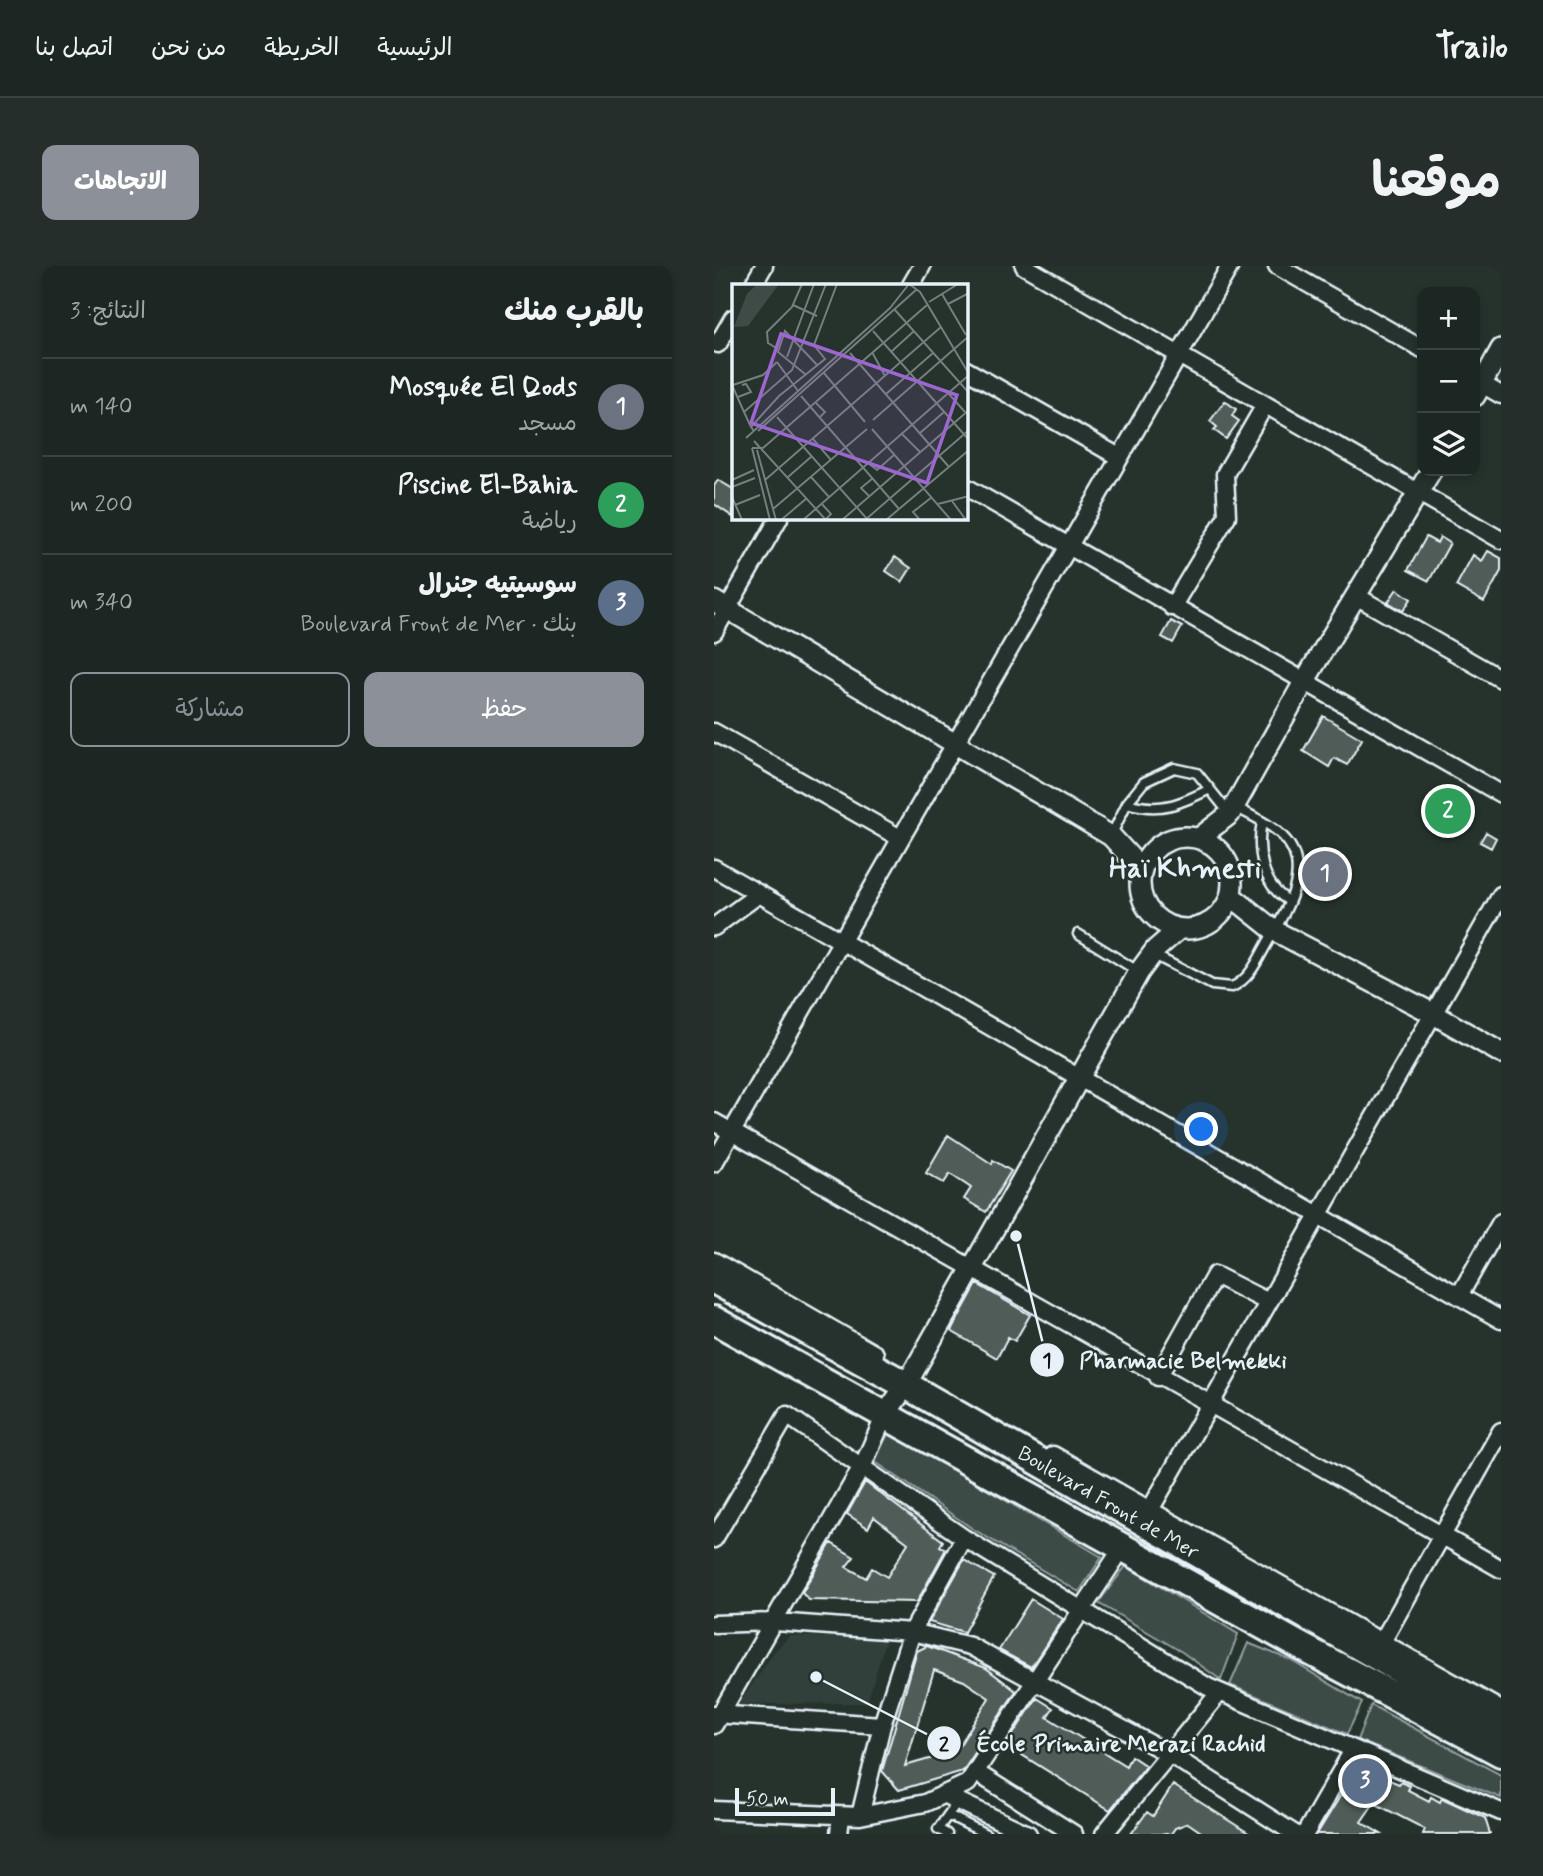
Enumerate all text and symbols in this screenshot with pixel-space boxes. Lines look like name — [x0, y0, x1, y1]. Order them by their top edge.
text: Trailo — [1436, 26, 1508, 70]
text: اتصل بنا — [35, 33, 113, 64]
text: من نحن — [151, 33, 226, 64]
text: الخريطة — [264, 33, 339, 64]
text: الرئيسية — [377, 33, 453, 64]
button: الاتجاهات — [42, 145, 199, 220]
text: موقعنا — [1371, 150, 1501, 215]
inset map — [732, 284, 968, 520]
map controls — [1417, 287, 1480, 476]
button: + — [1417, 287, 1480, 350]
text: بالقرب منك — [504, 292, 644, 331]
text: النتائج: 3 — [70, 297, 146, 327]
button: − — [1417, 350, 1480, 413]
text: Mosquée El Qods — [389, 371, 577, 405]
text: 140 m — [70, 392, 133, 422]
text: 1 — [616, 392, 626, 422]
text: مسجد — [518, 409, 577, 439]
button: layers — [1417, 413, 1480, 476]
text: Piscine El-Bahia — [398, 469, 577, 503]
text: 200 m — [70, 490, 133, 520]
text: 2 — [615, 490, 627, 520]
text: رياضة — [522, 507, 577, 537]
text: سوسيتيه جنرال — [418, 568, 577, 602]
text: 340 m — [70, 588, 133, 618]
text: 3 — [616, 588, 626, 618]
text: بنك · Boulevard Front de Mer — [301, 610, 577, 640]
button: مشاركة — [70, 672, 350, 747]
button: حفظ — [364, 672, 644, 747]
pin: 2 — [1425, 785, 1471, 837]
pin: 1 — [1302, 848, 1348, 900]
district label: Haï Khmesti — [1109, 851, 1261, 888]
your location — [1184, 1112, 1218, 1146]
callout: Pharmacie Belmekki — [1030, 1338, 1301, 1382]
text: 1 — [1042, 1347, 1052, 1375]
text: Pharmacie Belmekki — [1079, 1347, 1287, 1377]
street label: Boulevard Front de Mer — [1012, 1440, 1204, 1567]
callout: École Primaire Merazi Rachid — [926, 1721, 1280, 1765]
text: École Primaire Merazi Rachid — [977, 1729, 1265, 1760]
text: 2 — [939, 1731, 950, 1759]
pin: 3 — [1342, 1755, 1388, 1807]
scale bar — [735, 1785, 835, 1817]
text: 50 m — [746, 1787, 789, 1812]

